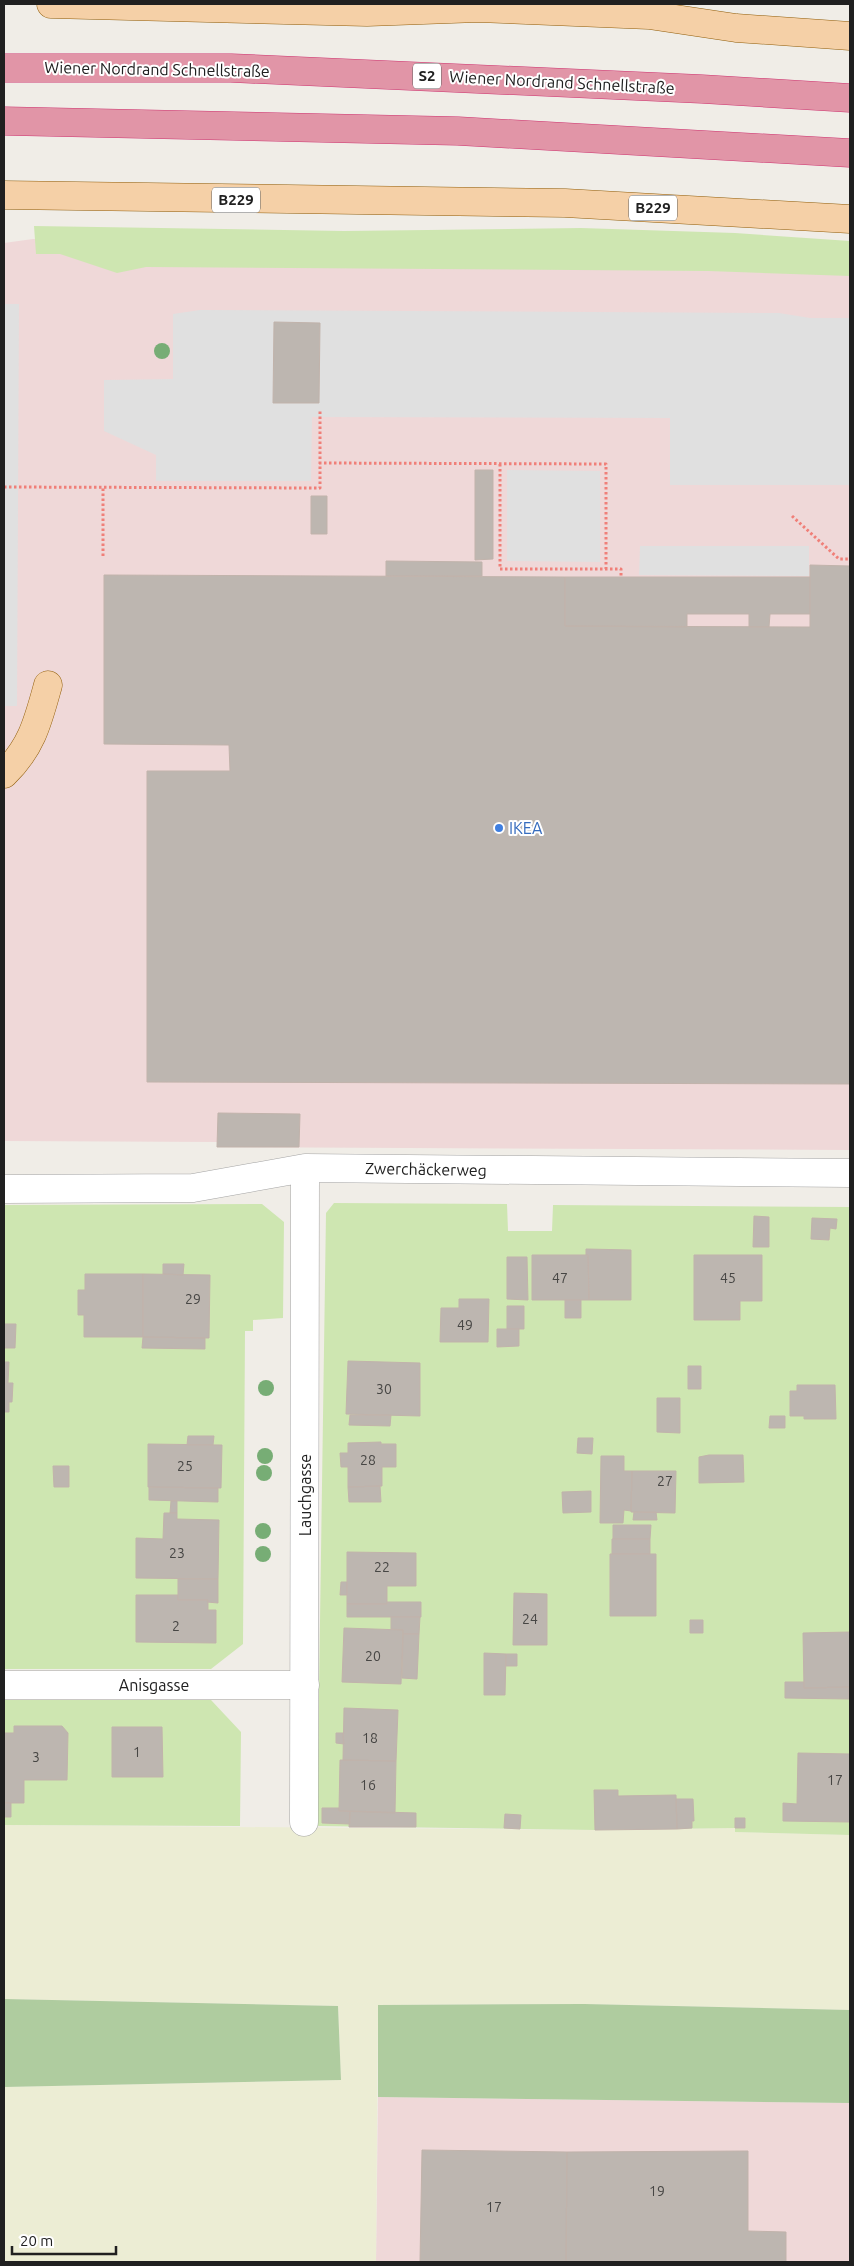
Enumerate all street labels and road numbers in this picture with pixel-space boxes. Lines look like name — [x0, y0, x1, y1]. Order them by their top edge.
street label: Wiener Nordrand Schnellstraße — [44, 58, 270, 80]
road number: S2 — [413, 64, 441, 88]
street label: Wiener Nordrand Schnellstraße — [449, 67, 675, 97]
road number: B229 — [212, 188, 260, 212]
road number: B229 — [629, 196, 677, 220]
street label: Zwerchäckerweg — [365, 1159, 487, 1179]
street label: Lauchgasse — [296, 1454, 314, 1536]
street label: Anisgasse — [119, 1676, 189, 1694]

